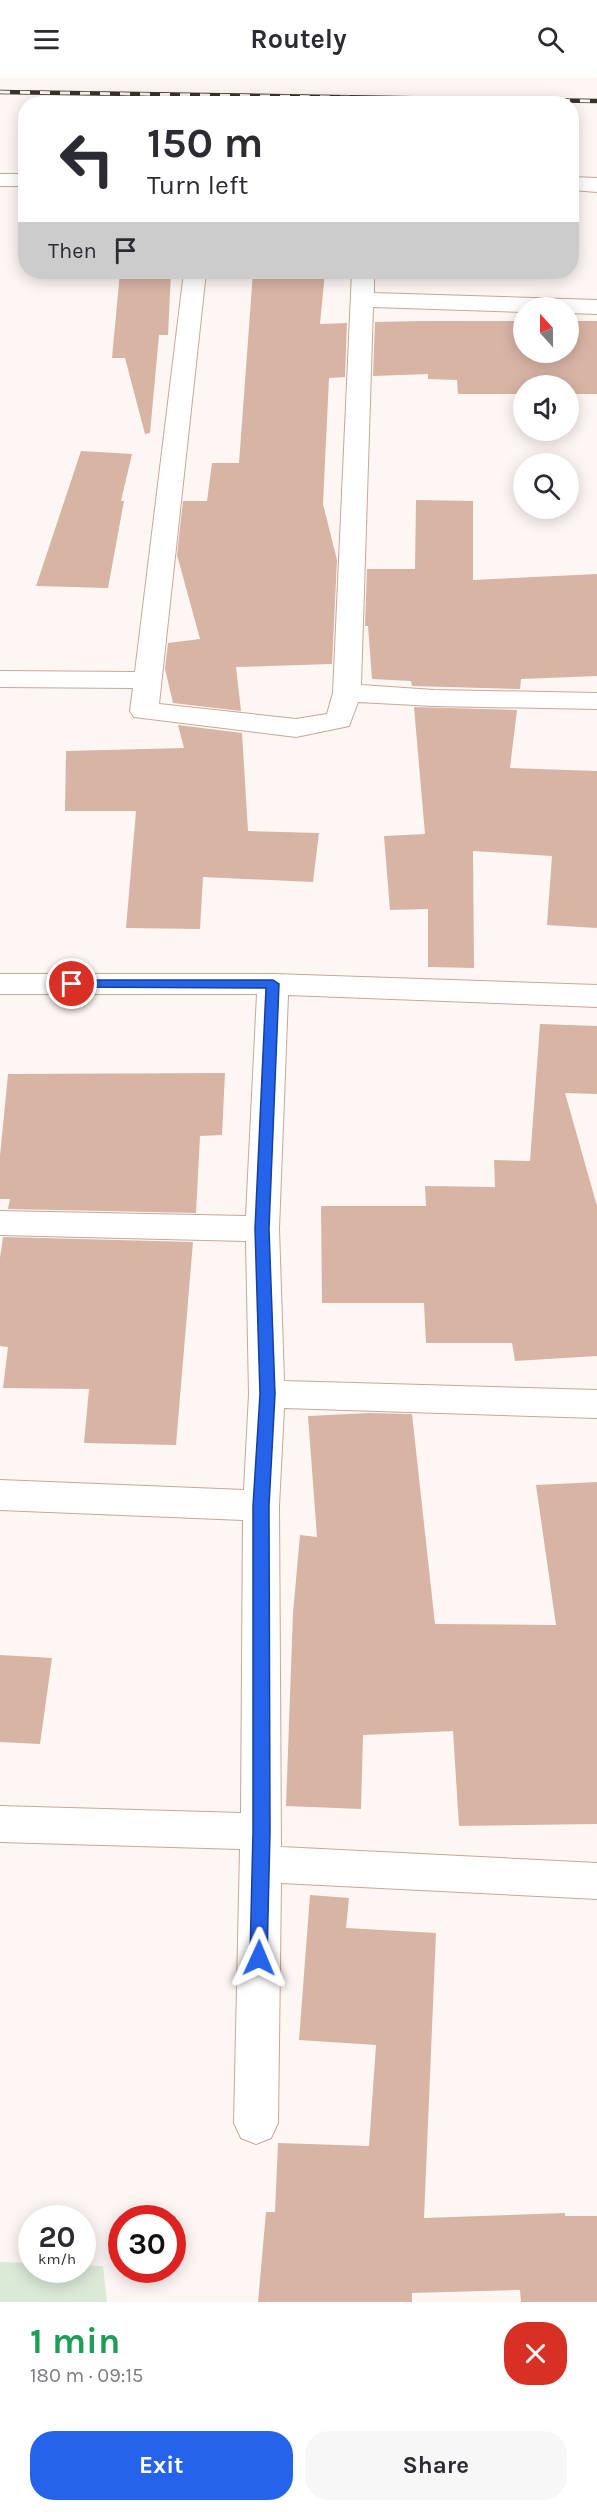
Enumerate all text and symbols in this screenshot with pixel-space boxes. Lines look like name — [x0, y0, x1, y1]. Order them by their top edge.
icon: menu — [30, 23, 63, 56]
text: Routely — [250, 23, 347, 55]
icon: search — [534, 23, 567, 56]
text: 150 m — [147, 118, 263, 168]
icon: left — [48, 120, 126, 198]
text: Turn left — [147, 169, 248, 201]
icon: arrive — [109, 234, 142, 267]
text: Then — [48, 238, 97, 264]
north arrow — [513, 297, 579, 363]
map controls — [513, 297, 579, 519]
button: sound — [513, 375, 579, 441]
button: search — [513, 453, 579, 519]
pin — [46, 958, 97, 1009]
icon: arrive — [55, 967, 88, 1000]
position arrow — [227, 1926, 291, 1990]
speed limit sign: 30 — [108, 2205, 186, 2283]
text: 20 — [38, 2219, 76, 2255]
text: km/h — [38, 2250, 76, 2268]
text: 1 min — [30, 2320, 120, 2362]
button: close — [504, 2322, 567, 2385]
text: 180 m · 09:15 — [30, 2364, 143, 2387]
button: Exit — [30, 2431, 293, 2500]
button: Share — [305, 2431, 567, 2500]

